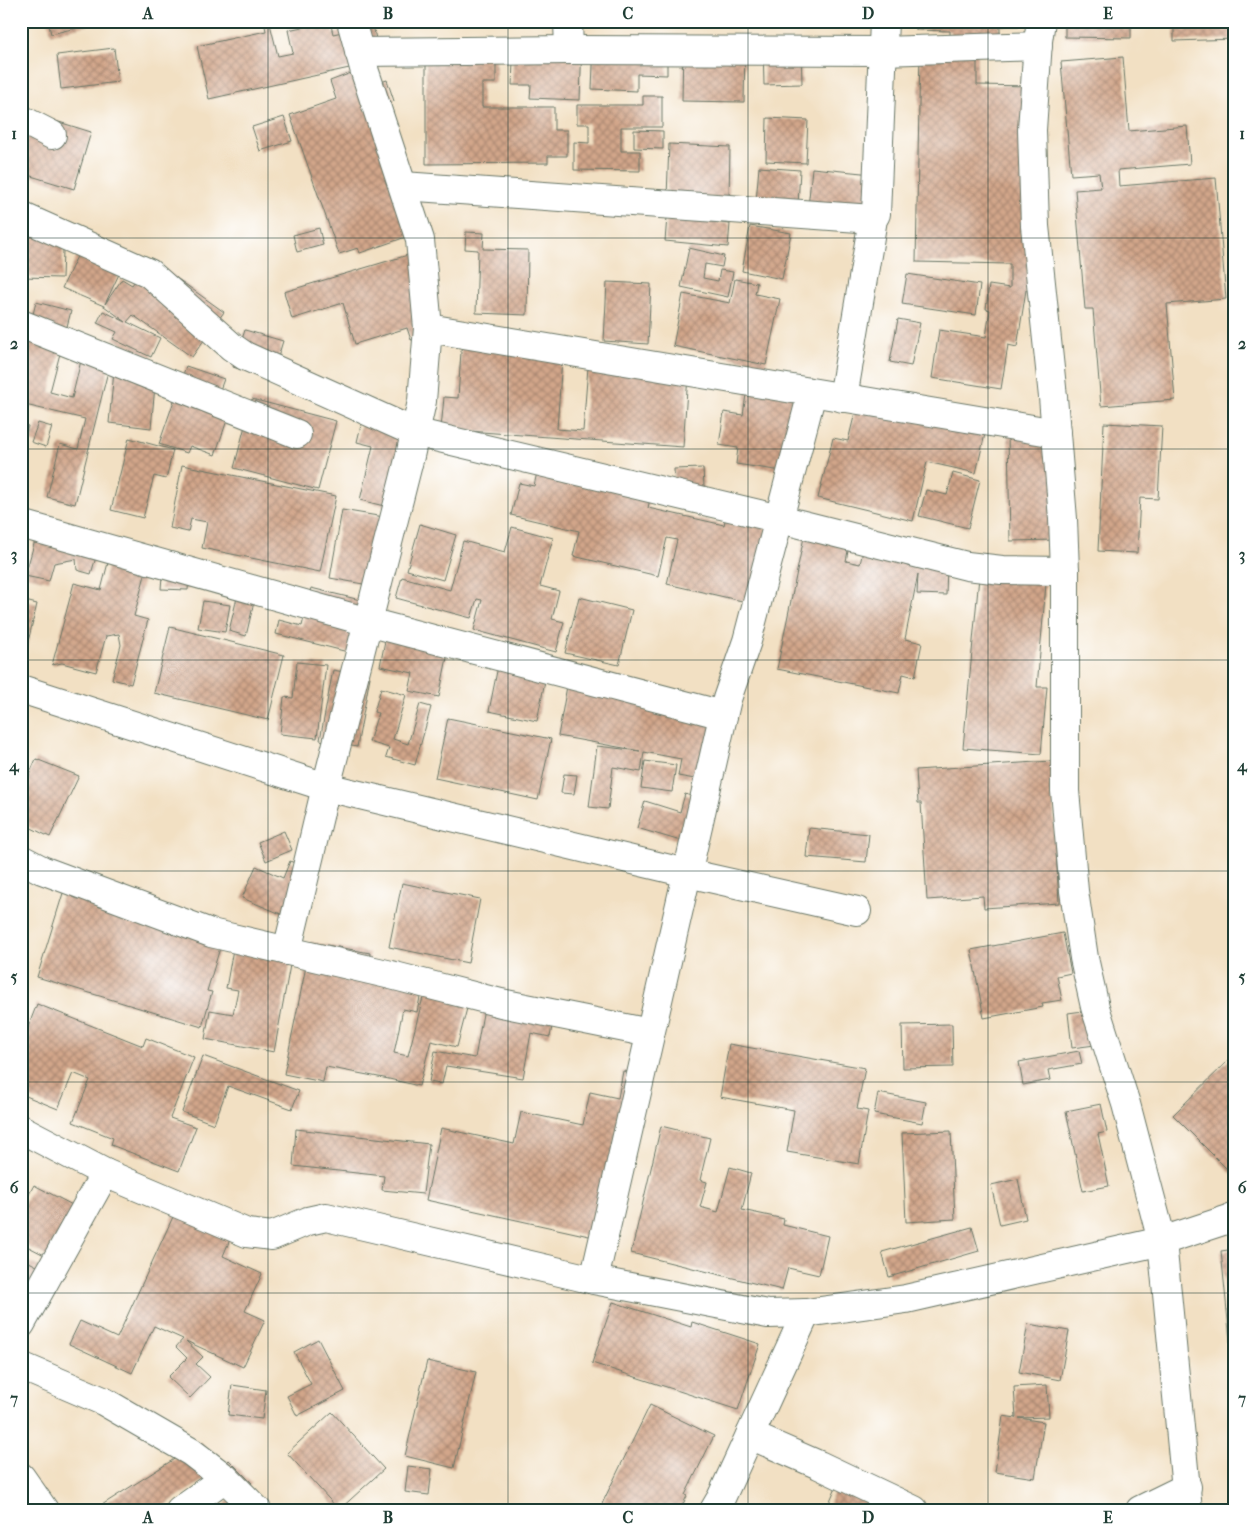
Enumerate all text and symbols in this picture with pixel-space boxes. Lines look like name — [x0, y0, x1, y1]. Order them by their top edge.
text: A — [142, 4, 154, 23]
text: B — [383, 4, 393, 23]
text: C — [623, 4, 634, 23]
text: D — [862, 4, 874, 23]
text: E — [1103, 4, 1113, 23]
text: 1 — [11, 124, 17, 143]
text: 1 — [1239, 124, 1245, 143]
text: 2 — [10, 334, 18, 353]
text: 2 — [1238, 334, 1246, 353]
text: 3 — [11, 545, 17, 565]
text: 3 — [1239, 545, 1245, 565]
text: 4 — [8, 756, 20, 776]
text: 4 — [1236, 756, 1248, 776]
text: 5 — [11, 967, 18, 986]
text: 5 — [1239, 967, 1246, 986]
text: 6 — [10, 1178, 19, 1197]
text: 6 — [1238, 1178, 1247, 1197]
text: 7 — [9, 1389, 18, 1408]
text: 7 — [1237, 1389, 1246, 1408]
text: A — [142, 1508, 154, 1527]
text: B — [383, 1508, 393, 1527]
text: C — [623, 1508, 634, 1527]
text: D — [862, 1508, 874, 1527]
text: E — [1103, 1508, 1113, 1527]

